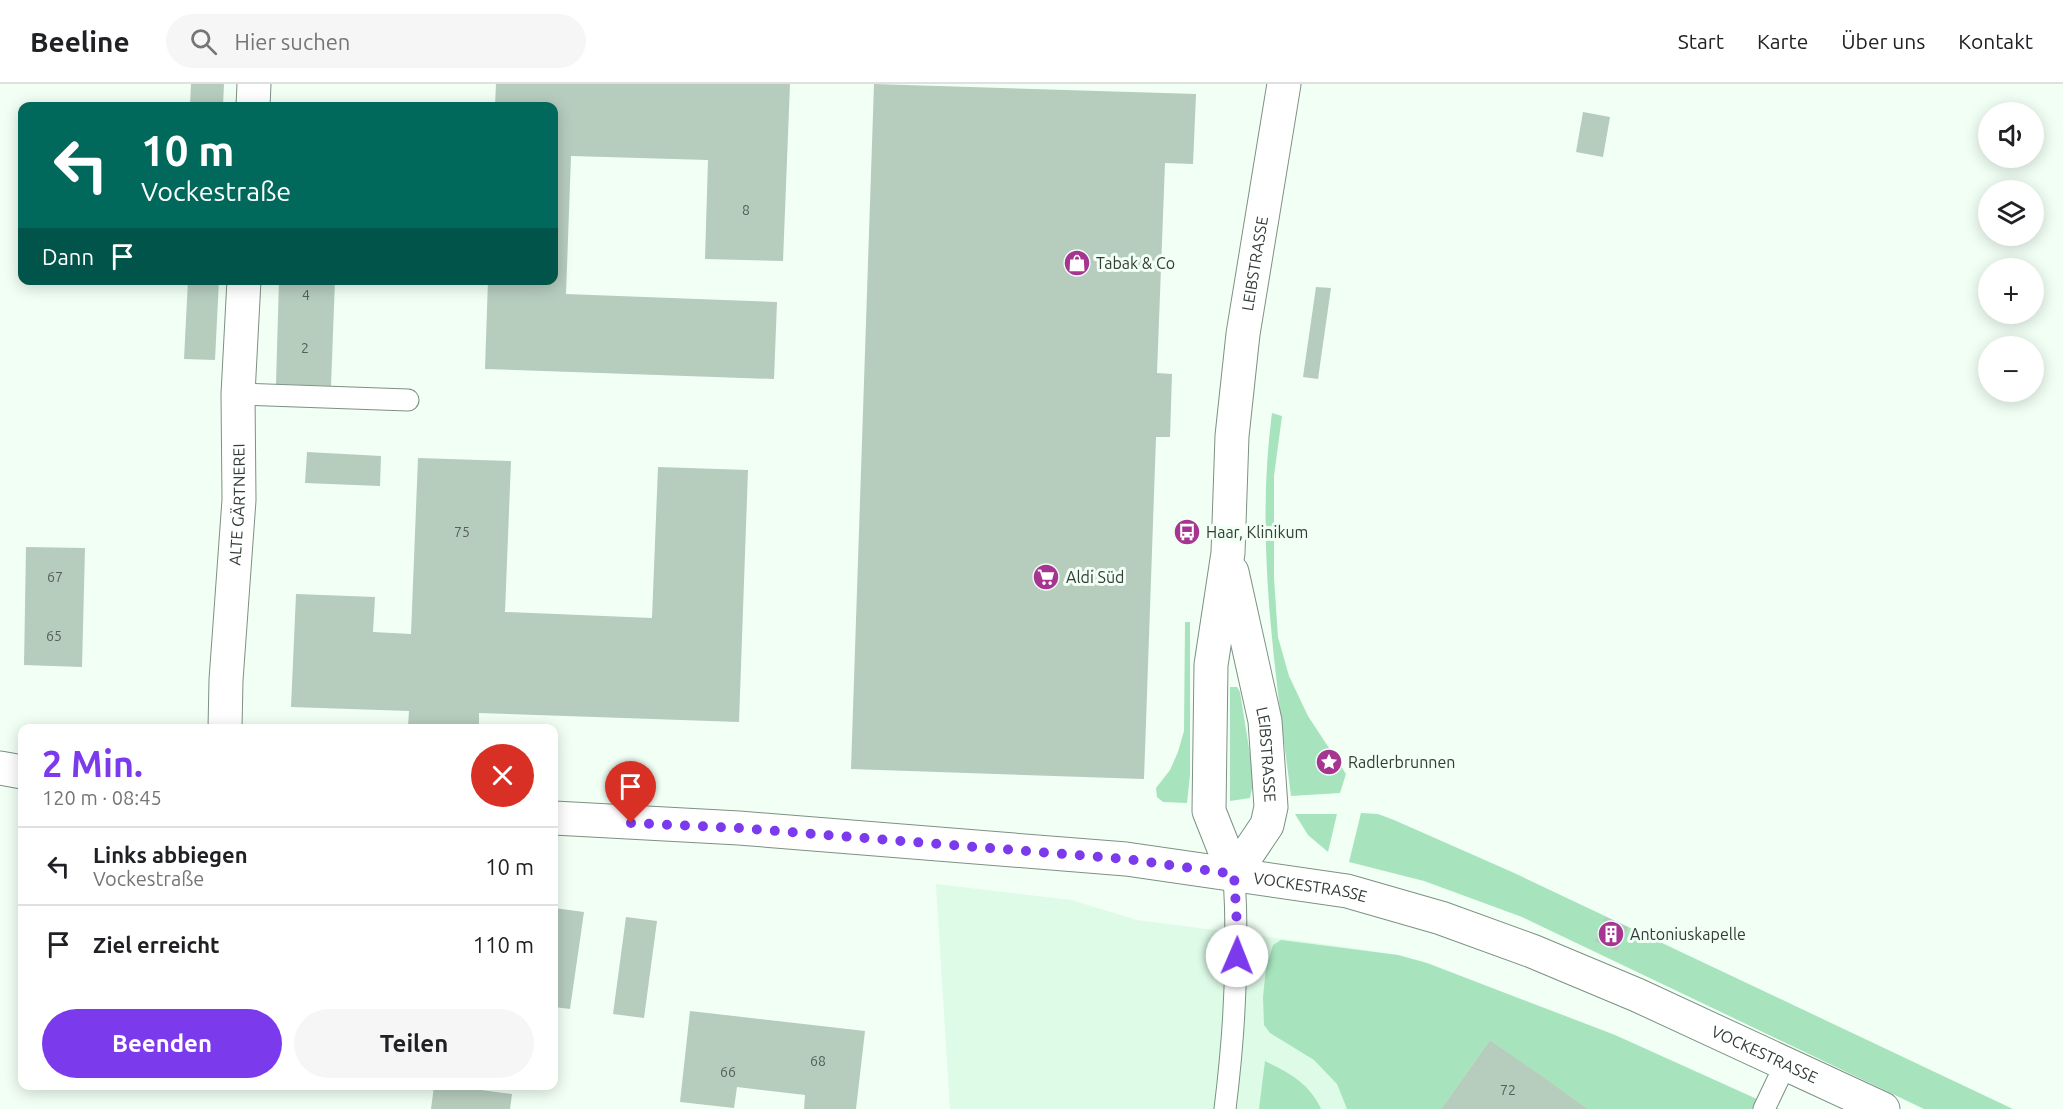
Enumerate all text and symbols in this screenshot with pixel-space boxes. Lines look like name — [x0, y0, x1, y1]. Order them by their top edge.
search box — [166, 14, 586, 68]
icon: search — [187, 25, 220, 58]
text: Beeline — [30, 26, 130, 57]
text: Hier suchen — [235, 29, 350, 54]
text: Start — [1678, 29, 1724, 53]
text: Karte — [1757, 29, 1808, 53]
text: Über uns — [1841, 29, 1925, 53]
text: Kontakt — [1958, 29, 2033, 53]
map controls — [1978, 102, 2044, 402]
button: sound — [1978, 102, 2044, 168]
icon: left — [42, 126, 120, 204]
text: 10 m — [141, 127, 235, 174]
text: Vockestraße — [141, 176, 291, 206]
button: layers — [1978, 180, 2044, 246]
house number: 8 — [742, 202, 750, 218]
street label: LEIBSTRASSE — [1238, 215, 1271, 312]
icon: arrive — [106, 240, 139, 273]
text: Dann — [42, 244, 94, 269]
shop icon: Tabak & Co — [1062, 248, 1092, 278]
place label: Tabak & Co — [1096, 254, 1175, 272]
button: + — [1978, 258, 2044, 324]
house number: 4 — [302, 287, 310, 303]
button: − — [1978, 336, 2044, 402]
house number: 2 — [301, 340, 309, 356]
street label: ALTE GÄRTNEREI — [225, 443, 248, 566]
bus stop icon: Haar, Klinikum — [1172, 517, 1202, 547]
place label: Haar, Klinikum — [1206, 523, 1308, 541]
house number: 75 — [454, 524, 470, 540]
supermarket icon: Aldi Süd — [1031, 562, 1061, 592]
place label: Aldi Süd — [1066, 568, 1124, 586]
house number: 67 — [47, 569, 63, 585]
house number: 65 — [46, 628, 62, 644]
street label: LEIBSTRASSE — [1253, 705, 1280, 803]
text: 2 Min. — [42, 743, 143, 784]
button: close — [471, 744, 534, 807]
place icon: Radlerbrunnen — [1314, 747, 1344, 777]
place label: Radlerbrunnen — [1348, 753, 1455, 771]
pin — [605, 761, 656, 823]
icon: arrive — [614, 770, 647, 803]
text: 120 m · 08:45 — [42, 786, 162, 809]
text: Links abbiegen — [93, 842, 248, 867]
icon: left — [42, 850, 75, 883]
text: 10 m — [485, 854, 534, 879]
text: Vockestraße — [93, 867, 204, 890]
street label: VOCKESTRASSE — [1252, 869, 1369, 905]
building icon: Antoniuskapelle — [1596, 919, 1626, 949]
position arrow — [1205, 924, 1269, 988]
place label: Antoniuskapelle — [1630, 925, 1746, 943]
icon: arrive — [42, 928, 75, 961]
text: Ziel erreicht — [93, 932, 220, 957]
text: 110 m — [473, 932, 534, 957]
button: Beenden — [42, 1009, 282, 1078]
button: Teilen — [294, 1009, 534, 1078]
street label: VOCKESTRASSE — [1709, 1022, 1821, 1087]
house number: 68 — [810, 1053, 826, 1069]
house number: 66 — [720, 1064, 736, 1080]
house number: 72 — [1500, 1082, 1516, 1098]

